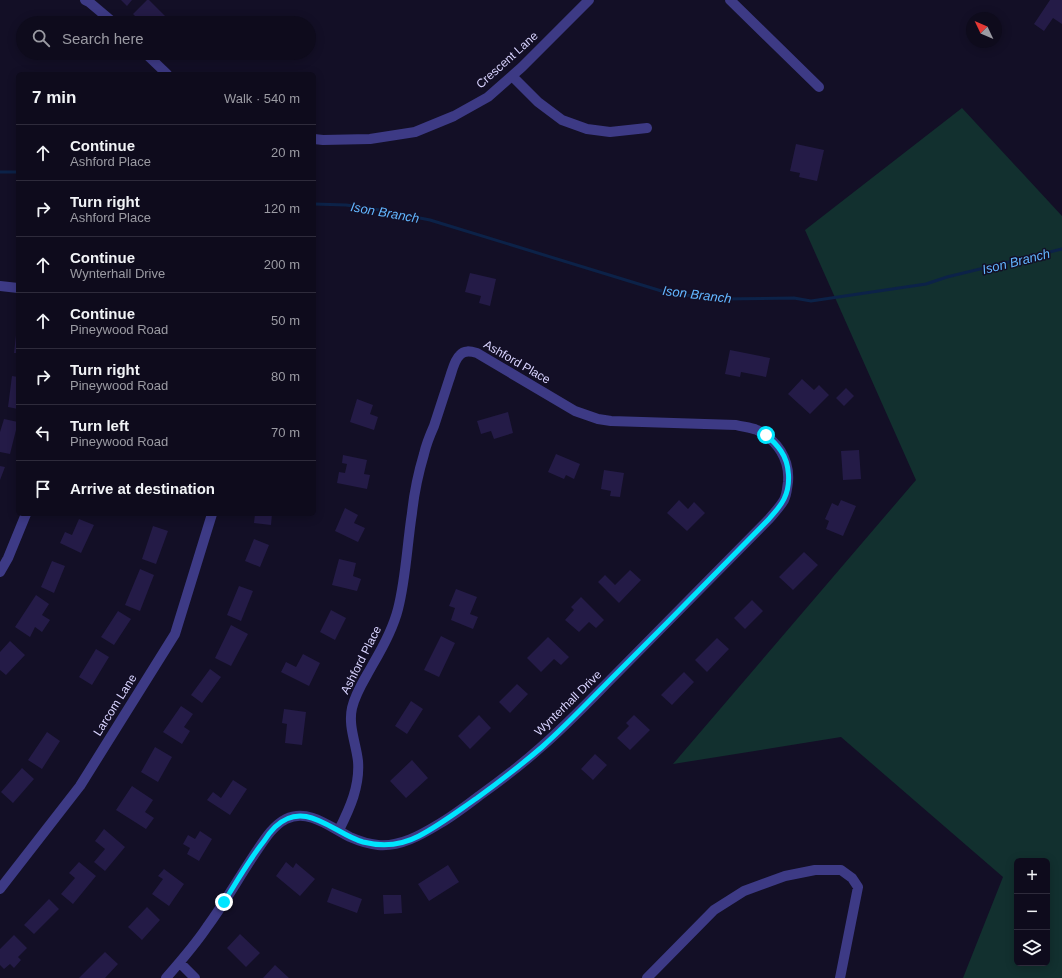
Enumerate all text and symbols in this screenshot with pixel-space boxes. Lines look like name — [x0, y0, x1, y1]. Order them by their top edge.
north arrow — [966, 12, 1002, 48]
search box — [16, 16, 316, 60]
icon: search — [30, 27, 52, 49]
street label: Crescent Lane — [473, 28, 541, 91]
text: Search here — [62, 30, 144, 47]
text: 7 min — [32, 88, 76, 107]
text: Walk · 540 m — [224, 91, 300, 106]
text: Continue — [70, 137, 135, 154]
icon: ahead — [32, 142, 54, 164]
text: 20 m — [271, 145, 300, 160]
text: Ashford Place — [70, 154, 151, 169]
text: Turn right — [70, 193, 140, 210]
icon: right — [32, 198, 54, 220]
water label: Ison Branch — [349, 199, 420, 226]
text: 120 m — [264, 201, 300, 216]
text: Ashford Place — [70, 210, 151, 225]
water label: Ison Branch — [981, 246, 1052, 277]
text: Continue — [70, 249, 135, 266]
icon: ahead — [32, 254, 54, 276]
text: 200 m — [264, 257, 300, 272]
text: Wynterhall Drive — [70, 266, 165, 281]
water label: Ison Branch — [662, 283, 732, 306]
text: Continue — [70, 305, 135, 322]
icon: ahead — [32, 310, 54, 332]
text: 50 m — [271, 313, 300, 328]
text: Pineywood Road — [70, 322, 168, 337]
street label: Ashford Place — [481, 337, 553, 387]
text: Turn right — [70, 361, 140, 378]
icon: right — [32, 366, 54, 388]
text: 80 m — [271, 369, 300, 384]
text: Pineywood Road — [70, 378, 168, 393]
text: Turn left — [70, 417, 129, 434]
icon: left — [32, 422, 54, 444]
text: 70 m — [271, 425, 300, 440]
route start — [757, 426, 775, 444]
text: Pineywood Road — [70, 434, 168, 449]
icon: arrive — [32, 478, 54, 500]
text: Arrive at destination — [70, 480, 215, 497]
street label: Ashford Place — [338, 623, 384, 696]
street label: Wynterhall Drive — [532, 667, 605, 739]
street label: Larcom Lane — [91, 671, 140, 738]
map controls — [1014, 858, 1050, 966]
button: + — [1014, 858, 1050, 894]
route end — [215, 893, 233, 911]
button: − — [1014, 894, 1050, 930]
button: layers — [1014, 930, 1050, 966]

